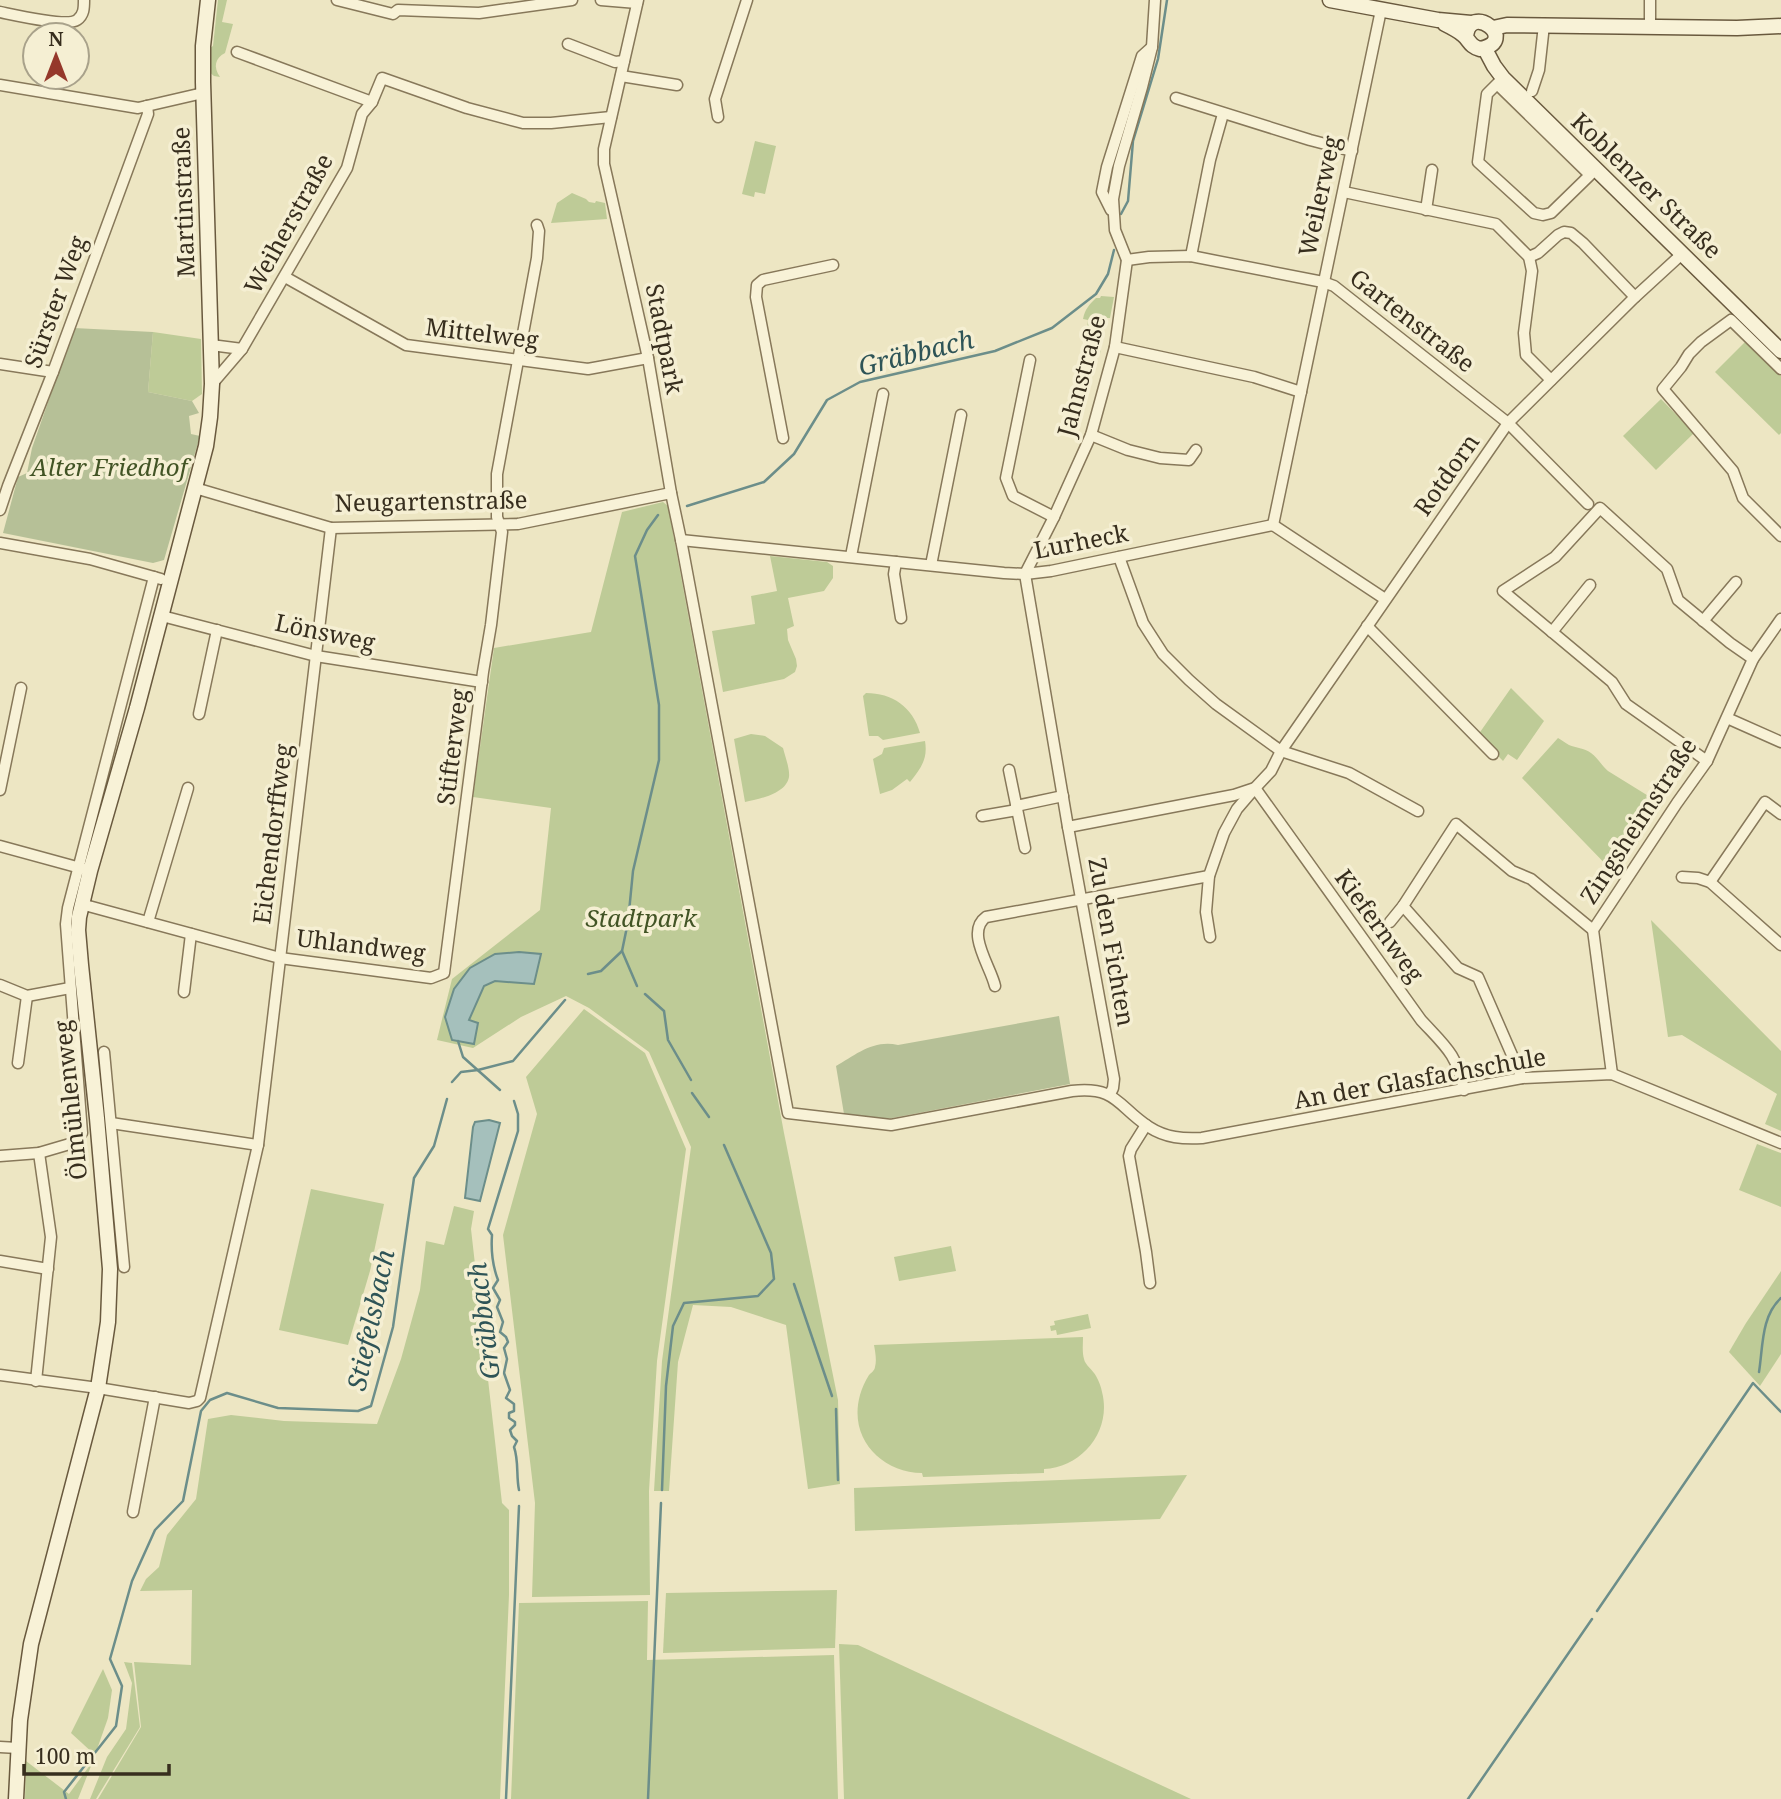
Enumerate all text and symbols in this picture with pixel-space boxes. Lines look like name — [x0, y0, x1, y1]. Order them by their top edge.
north arrow — [21, 21, 91, 91]
text: N — [49, 26, 64, 52]
street label: Koblenzer Straße — [1565, 104, 1730, 265]
street label: Martinstraße — [163, 126, 202, 278]
street label: Weilerweg — [1290, 132, 1347, 259]
street label: Weiherstraße — [236, 147, 340, 299]
street label: Sürster Weg — [15, 231, 94, 372]
street label: Gartenstraße — [1343, 260, 1482, 379]
street label: Stadtpark — [639, 281, 693, 398]
street label: Mittelweg — [424, 309, 541, 356]
street label: Jahnstraße — [1048, 311, 1113, 441]
water label: Gräbbach — [854, 320, 978, 384]
street label: Rotdorn — [1405, 426, 1486, 522]
park label: Alter Friedhof — [29, 450, 192, 483]
street label: Neugartenstraße — [334, 482, 528, 519]
street label: Lurheck — [1031, 515, 1132, 566]
street label: Lönsweg — [272, 605, 378, 658]
street label: Stifterweg — [428, 687, 475, 807]
street label: Zingsheimstraße — [1572, 731, 1704, 909]
street label: Eichendorffweg — [244, 742, 299, 926]
street label: Zu den Fichten — [1081, 855, 1144, 1029]
street label: Kiefernweg — [1328, 862, 1432, 988]
park label: Stadtpark — [585, 901, 698, 934]
street label: Uhlandweg — [295, 920, 428, 969]
street label: Ölmühlenweg — [45, 1018, 94, 1182]
street label: An der Glasfachschule — [1291, 1039, 1548, 1116]
water label: Stiefelsbach — [338, 1246, 403, 1394]
water label: Gräbbach — [458, 1260, 508, 1382]
scale bar — [24, 1732, 170, 1776]
text: 100 m — [35, 1742, 96, 1770]

